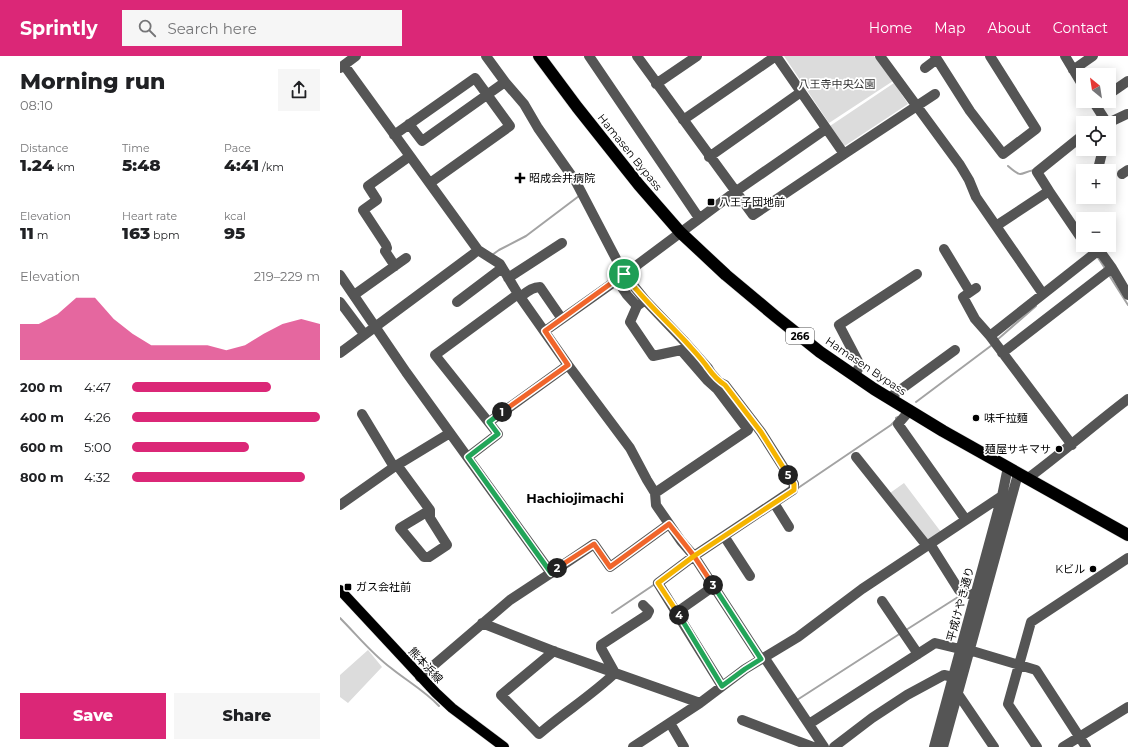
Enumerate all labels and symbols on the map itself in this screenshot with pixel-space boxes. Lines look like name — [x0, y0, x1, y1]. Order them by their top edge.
north arrow — [1076, 68, 1116, 108]
park label: 八王寺中央公園 — [799, 77, 876, 91]
street label: Hamasen Bypass — [595, 111, 666, 194]
place label: 昭成会井病院 — [529, 171, 595, 185]
marker: 昭成会井病院 — [514, 172, 526, 184]
place label: 八王子団地前 — [719, 195, 785, 209]
marker: 八王子団地前 — [706, 197, 716, 207]
pin — [607, 257, 641, 291]
road number: 266 — [786, 328, 814, 344]
street label: Hamasen Bypass — [823, 334, 910, 399]
pin: 1 — [492, 402, 512, 422]
place label: 味千拉麵 — [984, 411, 1028, 425]
marker: 味千拉麵 — [971, 413, 981, 423]
place label: 麺屋サキマサ — [985, 442, 1051, 456]
marker: 麺屋サキマサ — [1054, 444, 1064, 454]
pin: 5 — [778, 465, 798, 485]
district label: Hachiojimachi — [526, 490, 624, 506]
pin: 2 — [547, 558, 567, 578]
place label: Kビル — [1055, 562, 1085, 576]
marker: Kビル — [1088, 564, 1098, 574]
street label: 平成けやき通り — [943, 565, 977, 643]
pin: 3 — [703, 575, 723, 595]
place label: ガス会社前 — [356, 580, 411, 594]
marker: ガス会社前 — [343, 582, 353, 592]
pin: 4 — [669, 605, 689, 625]
street label: 熊本浜線 — [406, 644, 446, 686]

